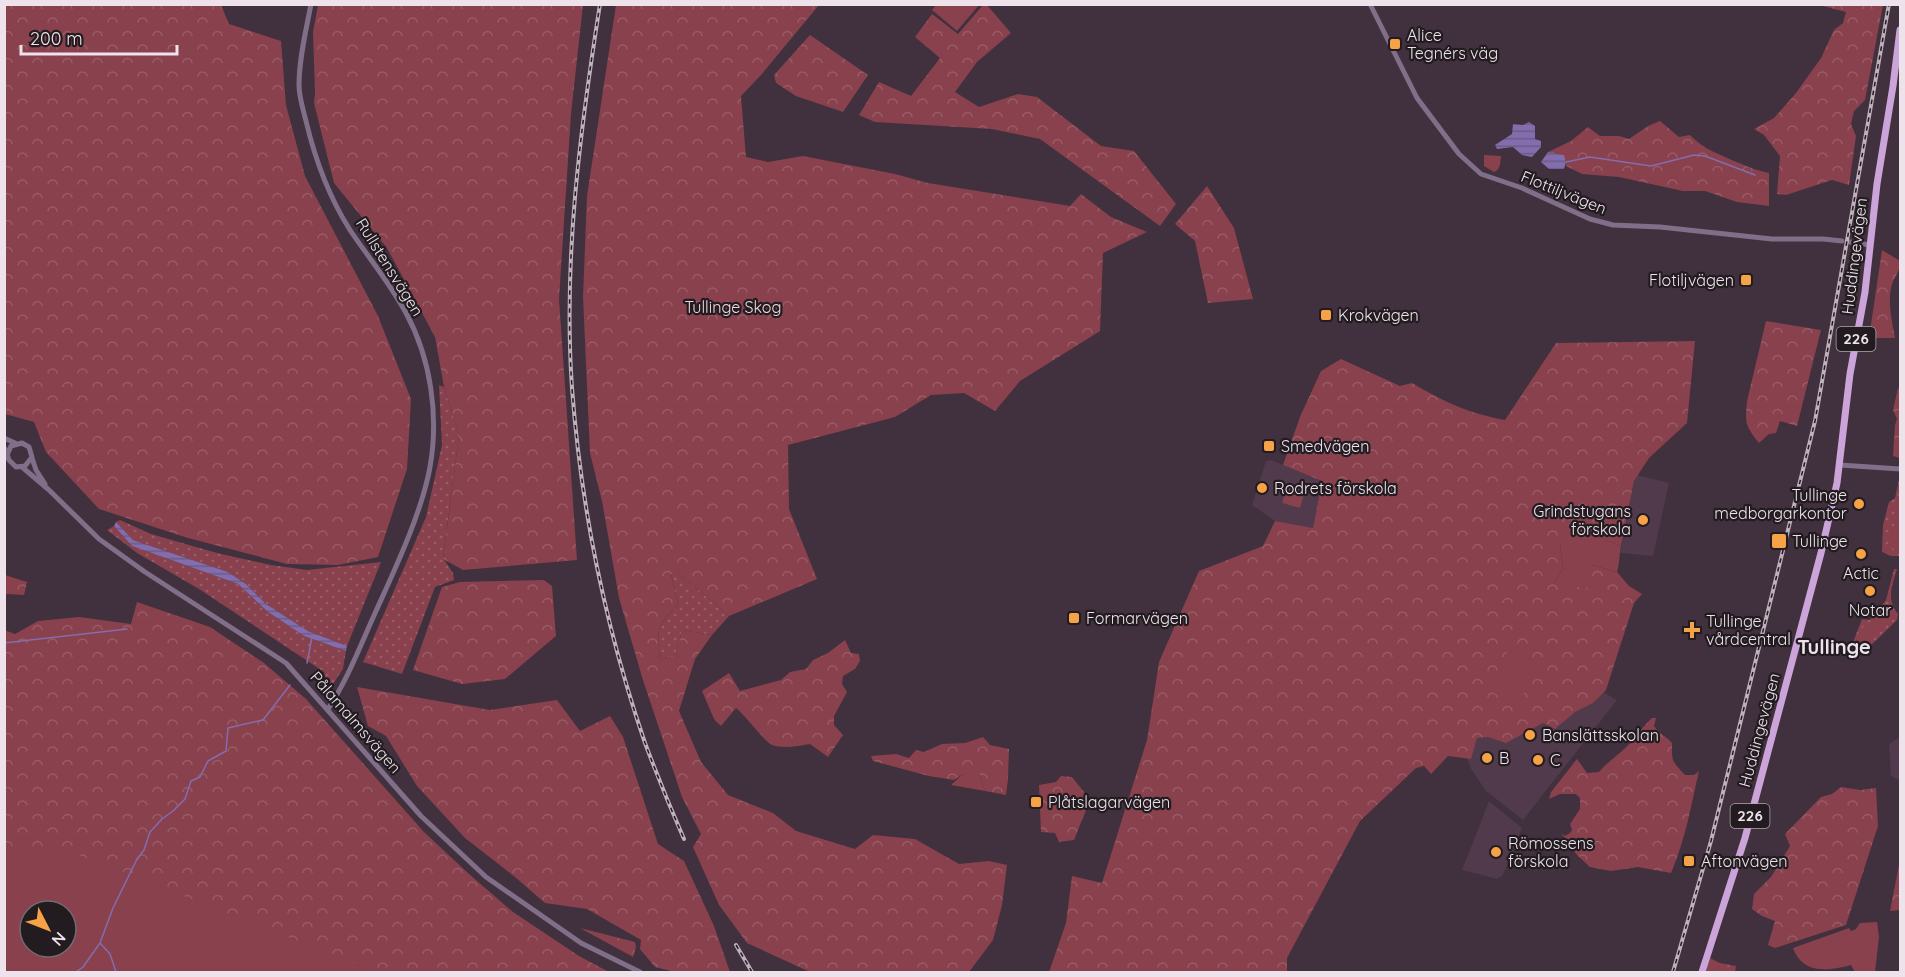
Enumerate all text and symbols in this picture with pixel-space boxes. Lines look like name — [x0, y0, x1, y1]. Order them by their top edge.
scale bar — [21, 18, 177, 56]
place label: Alice Tegnérs väg — [1407, 25, 1498, 63]
text: 200 m — [30, 27, 83, 50]
marker: Alice Tegnérs väg — [1388, 37, 1402, 51]
street label: Flottiljvägen — [1518, 166, 1610, 218]
street label: Huddingevägen — [1837, 197, 1871, 315]
street label: Rullstensvägen — [352, 214, 428, 320]
place label: Flotiljvägen — [1649, 270, 1734, 290]
marker: Flotiljvägen — [1739, 273, 1753, 287]
park label: Tullinge Skog — [685, 297, 781, 317]
place label: Krokvägen — [1338, 305, 1419, 325]
marker: Krokvägen — [1319, 308, 1333, 322]
road number: 226 — [1836, 327, 1876, 351]
place label: Smedvägen — [1281, 436, 1369, 456]
marker: Smedvägen — [1262, 439, 1276, 453]
place label: Rodrets förskola — [1274, 478, 1397, 498]
marker: Rodrets förskola — [1255, 481, 1269, 495]
place label: Tullinge medborgarkontor — [1714, 485, 1847, 523]
marker: Tullinge medborgarkontor — [1852, 497, 1866, 511]
place label: Grindstugans förskola — [1533, 501, 1631, 539]
marker: Grindstugans förskola — [1636, 513, 1650, 527]
place label: Tullinge — [1792, 531, 1848, 551]
marker: Tullinge — [1770, 532, 1788, 550]
marker: Actic — [1854, 547, 1868, 561]
place label: Actic — [1843, 563, 1879, 583]
marker: Notar — [1863, 584, 1877, 598]
place label: Notar — [1849, 600, 1891, 620]
place label: Formarvägen — [1086, 608, 1188, 628]
marker: Formarvägen — [1067, 611, 1081, 625]
place label: Tullinge vårdcentral — [1706, 611, 1791, 649]
marker: Tullinge vårdcentral — [1683, 621, 1701, 639]
district label: Tullinge — [1797, 634, 1871, 659]
street label: Pålamalmsvägen — [306, 667, 406, 777]
street label: Huddingevägen — [1734, 671, 1784, 789]
place label: Banslättsskolan — [1542, 725, 1659, 745]
marker: Banslättsskolan — [1523, 728, 1537, 742]
place label: B — [1499, 748, 1509, 768]
place label: C — [1550, 750, 1560, 770]
marker: B — [1480, 751, 1494, 765]
marker: C — [1531, 753, 1545, 767]
place label: Plåtslagarvägen — [1048, 792, 1170, 812]
marker: Plåtslagarvägen — [1029, 795, 1043, 809]
road number: 226 — [1730, 804, 1770, 828]
place label: Römossens förskola — [1508, 833, 1593, 871]
marker: Römossens förskola — [1489, 845, 1503, 859]
place label: Aftonvägen — [1701, 851, 1787, 871]
marker: Aftonvägen — [1682, 854, 1696, 868]
north arrow — [18, 899, 78, 959]
text: N — [48, 928, 71, 950]

